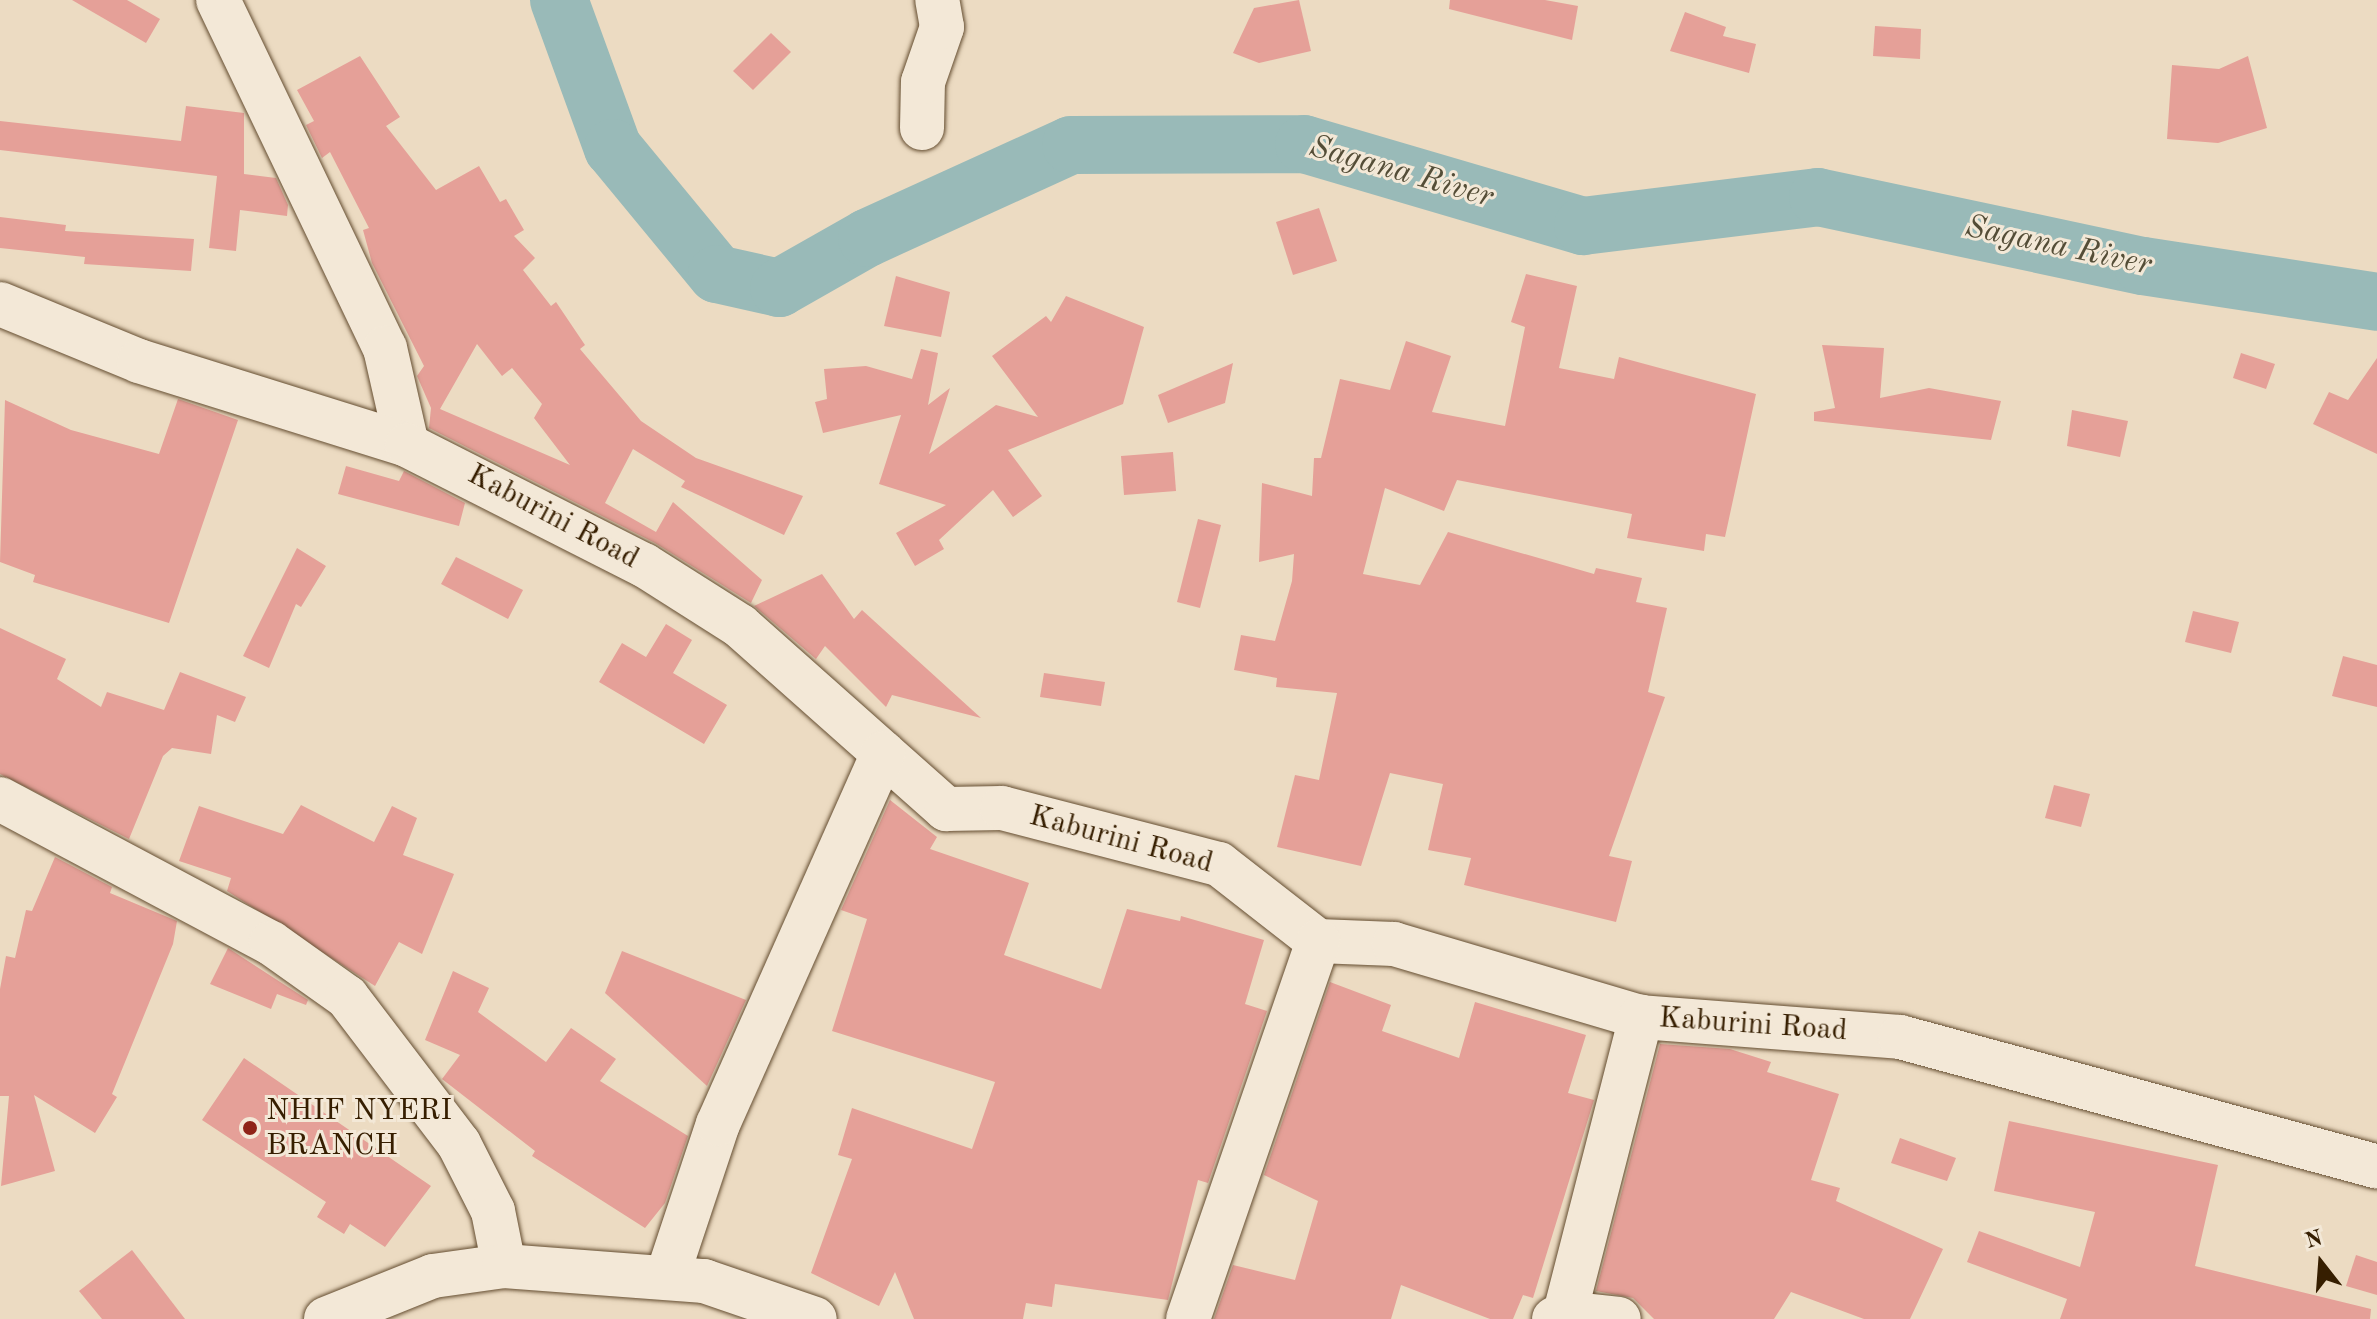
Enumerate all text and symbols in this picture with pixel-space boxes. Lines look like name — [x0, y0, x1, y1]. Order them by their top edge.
water label: Sagana River — [1305, 128, 1497, 218]
water label: Sagana River — [1961, 209, 2155, 285]
street label: Kaburini Road — [461, 457, 645, 577]
street label: Kaburini Road — [1025, 798, 1217, 882]
street label: Kaburini Road — [1658, 1000, 1848, 1050]
place label: NHIF NYERI BRANCH — [266, 1093, 452, 1164]
marker: NHIF NYERI BRANCH — [241, 1119, 259, 1137]
north arrow — [2281, 1223, 2361, 1303]
text: N — [2303, 1227, 2325, 1253]

